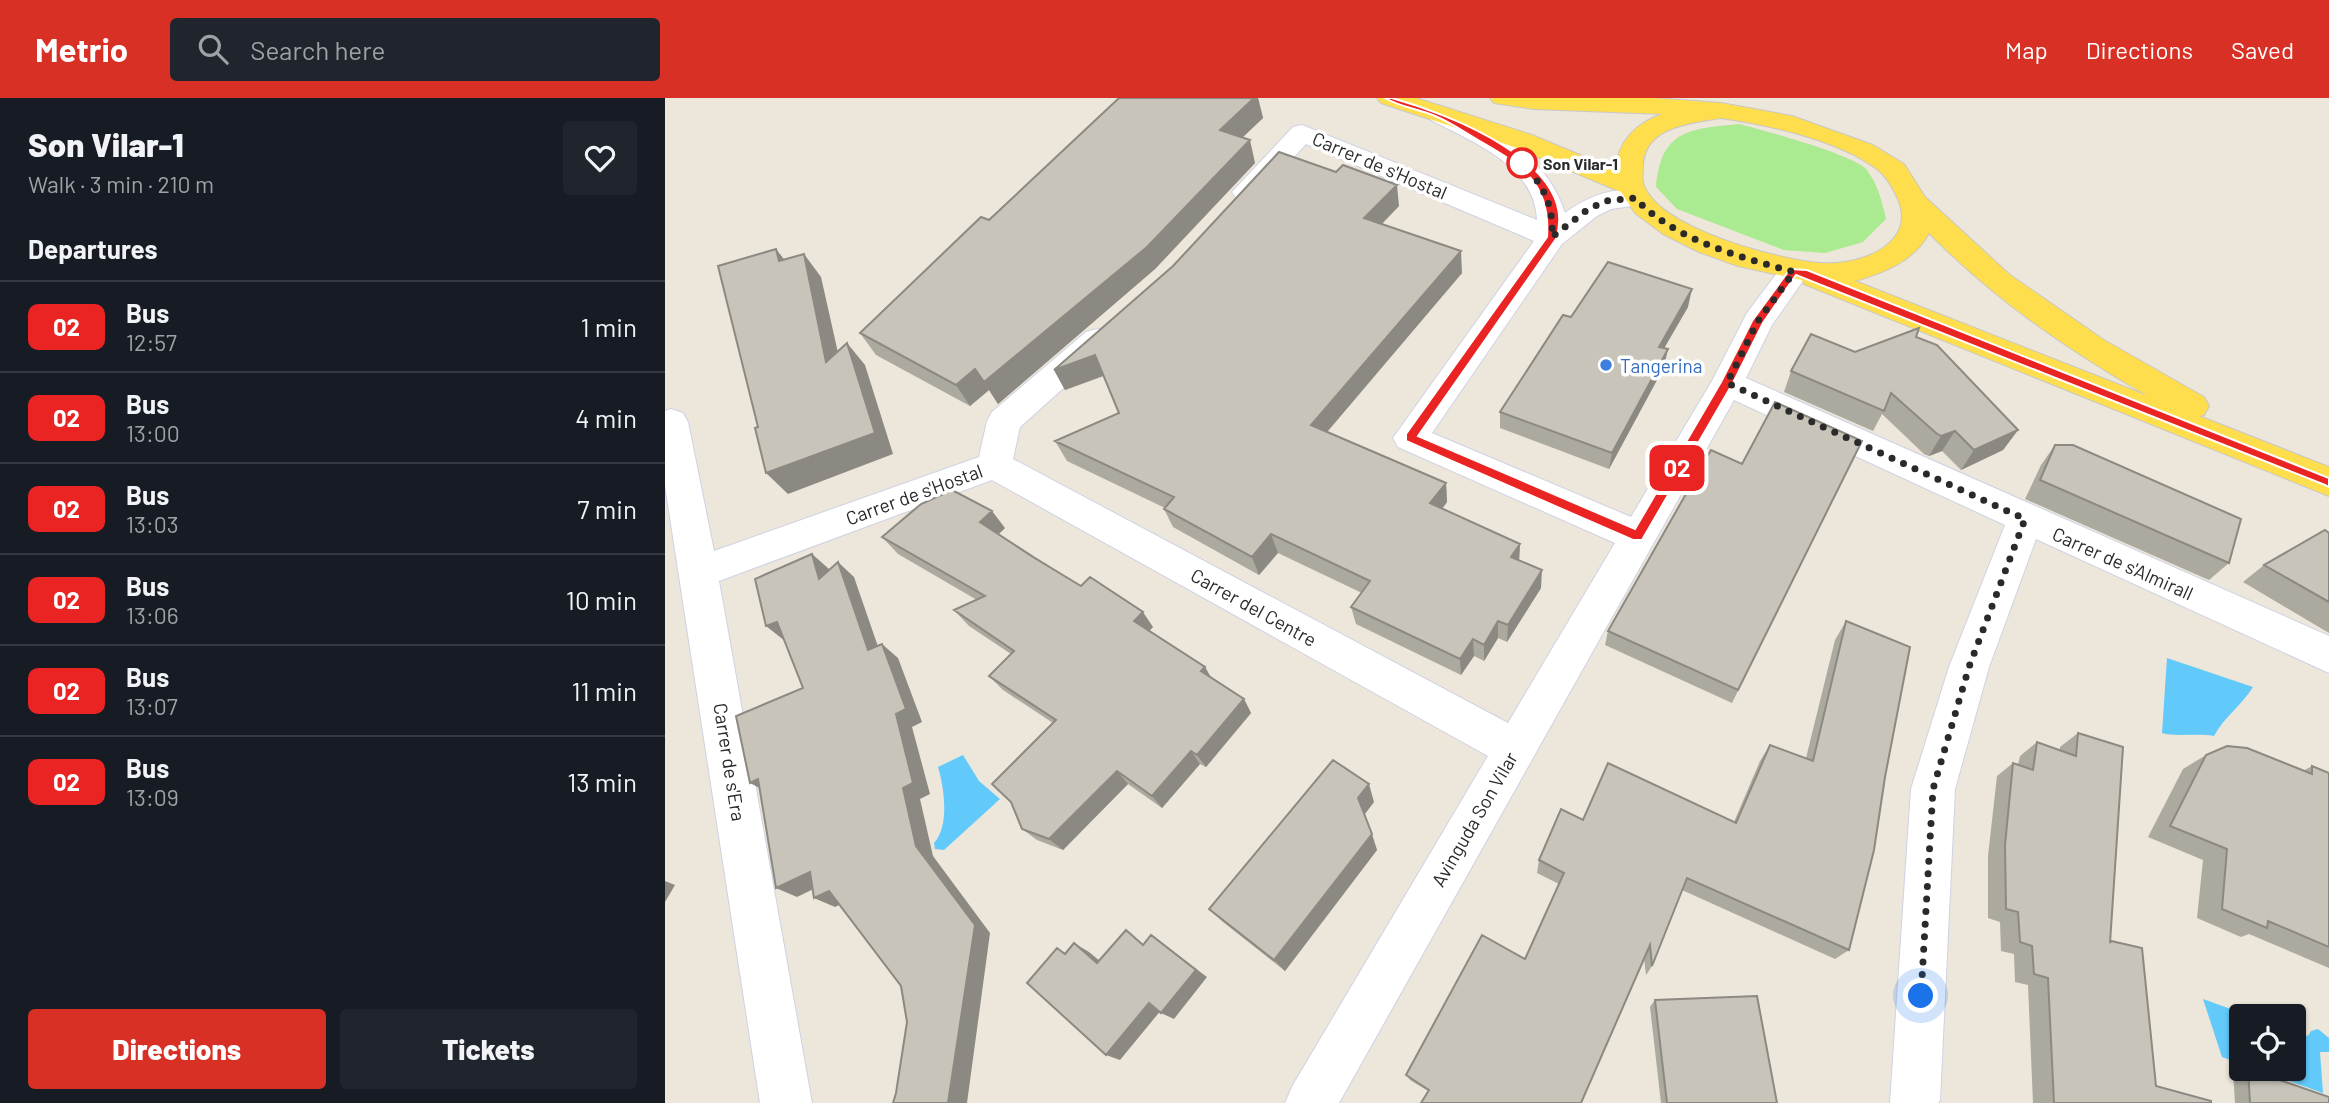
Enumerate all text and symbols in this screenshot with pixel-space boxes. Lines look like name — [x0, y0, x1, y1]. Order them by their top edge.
search box — [170, 18, 660, 81]
text: Metrio — [35, 29, 128, 69]
icon: search — [194, 30, 232, 68]
text: Search here — [250, 34, 385, 65]
text: Map — [2005, 35, 2048, 64]
text: Directions — [2086, 35, 2193, 64]
text: Saved — [2231, 35, 2294, 64]
button: heart — [563, 121, 637, 195]
text: Son Vilar-1 — [28, 124, 184, 164]
street label: Carrer de s'Hostal — [1309, 126, 1451, 204]
marker: Son Vilar-1 — [1507, 148, 1537, 178]
place label: Son Vilar-1 — [1543, 154, 1618, 173]
text: Walk · 3 min · 210 m — [28, 170, 214, 198]
text: Departures — [28, 233, 158, 264]
text: Bus — [126, 297, 169, 328]
text: 1 min — [581, 311, 637, 342]
text: 02 — [53, 312, 80, 341]
text: 12:57 — [126, 328, 177, 356]
place label: Tangerina — [1620, 354, 1702, 377]
marker: Tangerina — [1598, 357, 1614, 373]
text: Bus — [126, 388, 169, 419]
text: 4 min — [575, 402, 637, 433]
text: 02 — [53, 403, 80, 432]
text: 13:00 — [126, 419, 180, 447]
line badge: 02 — [1646, 445, 1709, 491]
text: 02 — [1663, 453, 1691, 482]
street label: Carrer de s'Hostal — [842, 459, 986, 529]
text: Bus — [126, 479, 169, 510]
text: 7 min — [577, 493, 637, 524]
text: 02 — [53, 494, 80, 523]
text: 13:03 — [126, 510, 179, 538]
street label: Carrer de s'Almirall — [2049, 522, 2197, 604]
street label: Carrer del Centre — [1187, 563, 1321, 651]
text: Bus — [126, 570, 169, 601]
text: 10 min — [566, 584, 637, 615]
text: 02 — [53, 585, 80, 614]
text: 13:06 — [126, 601, 179, 629]
text: Bus — [126, 661, 169, 692]
text: 11 min — [571, 675, 637, 706]
text: 02 — [53, 676, 80, 705]
text: 13:07 — [126, 692, 178, 720]
street label: Carrer de s'Era — [709, 701, 751, 823]
street label: Avinguda Son Vilar — [1426, 747, 1522, 891]
text: Bus — [126, 752, 169, 783]
text: 13 min — [567, 766, 637, 797]
text: 02 — [53, 767, 80, 796]
text: 13:09 — [126, 783, 179, 811]
your location — [1903, 978, 1938, 1013]
map controls — [2229, 1004, 2306, 1081]
button: locate — [2229, 1004, 2306, 1081]
button: Directions — [28, 1009, 326, 1089]
button: Tickets — [340, 1009, 637, 1089]

